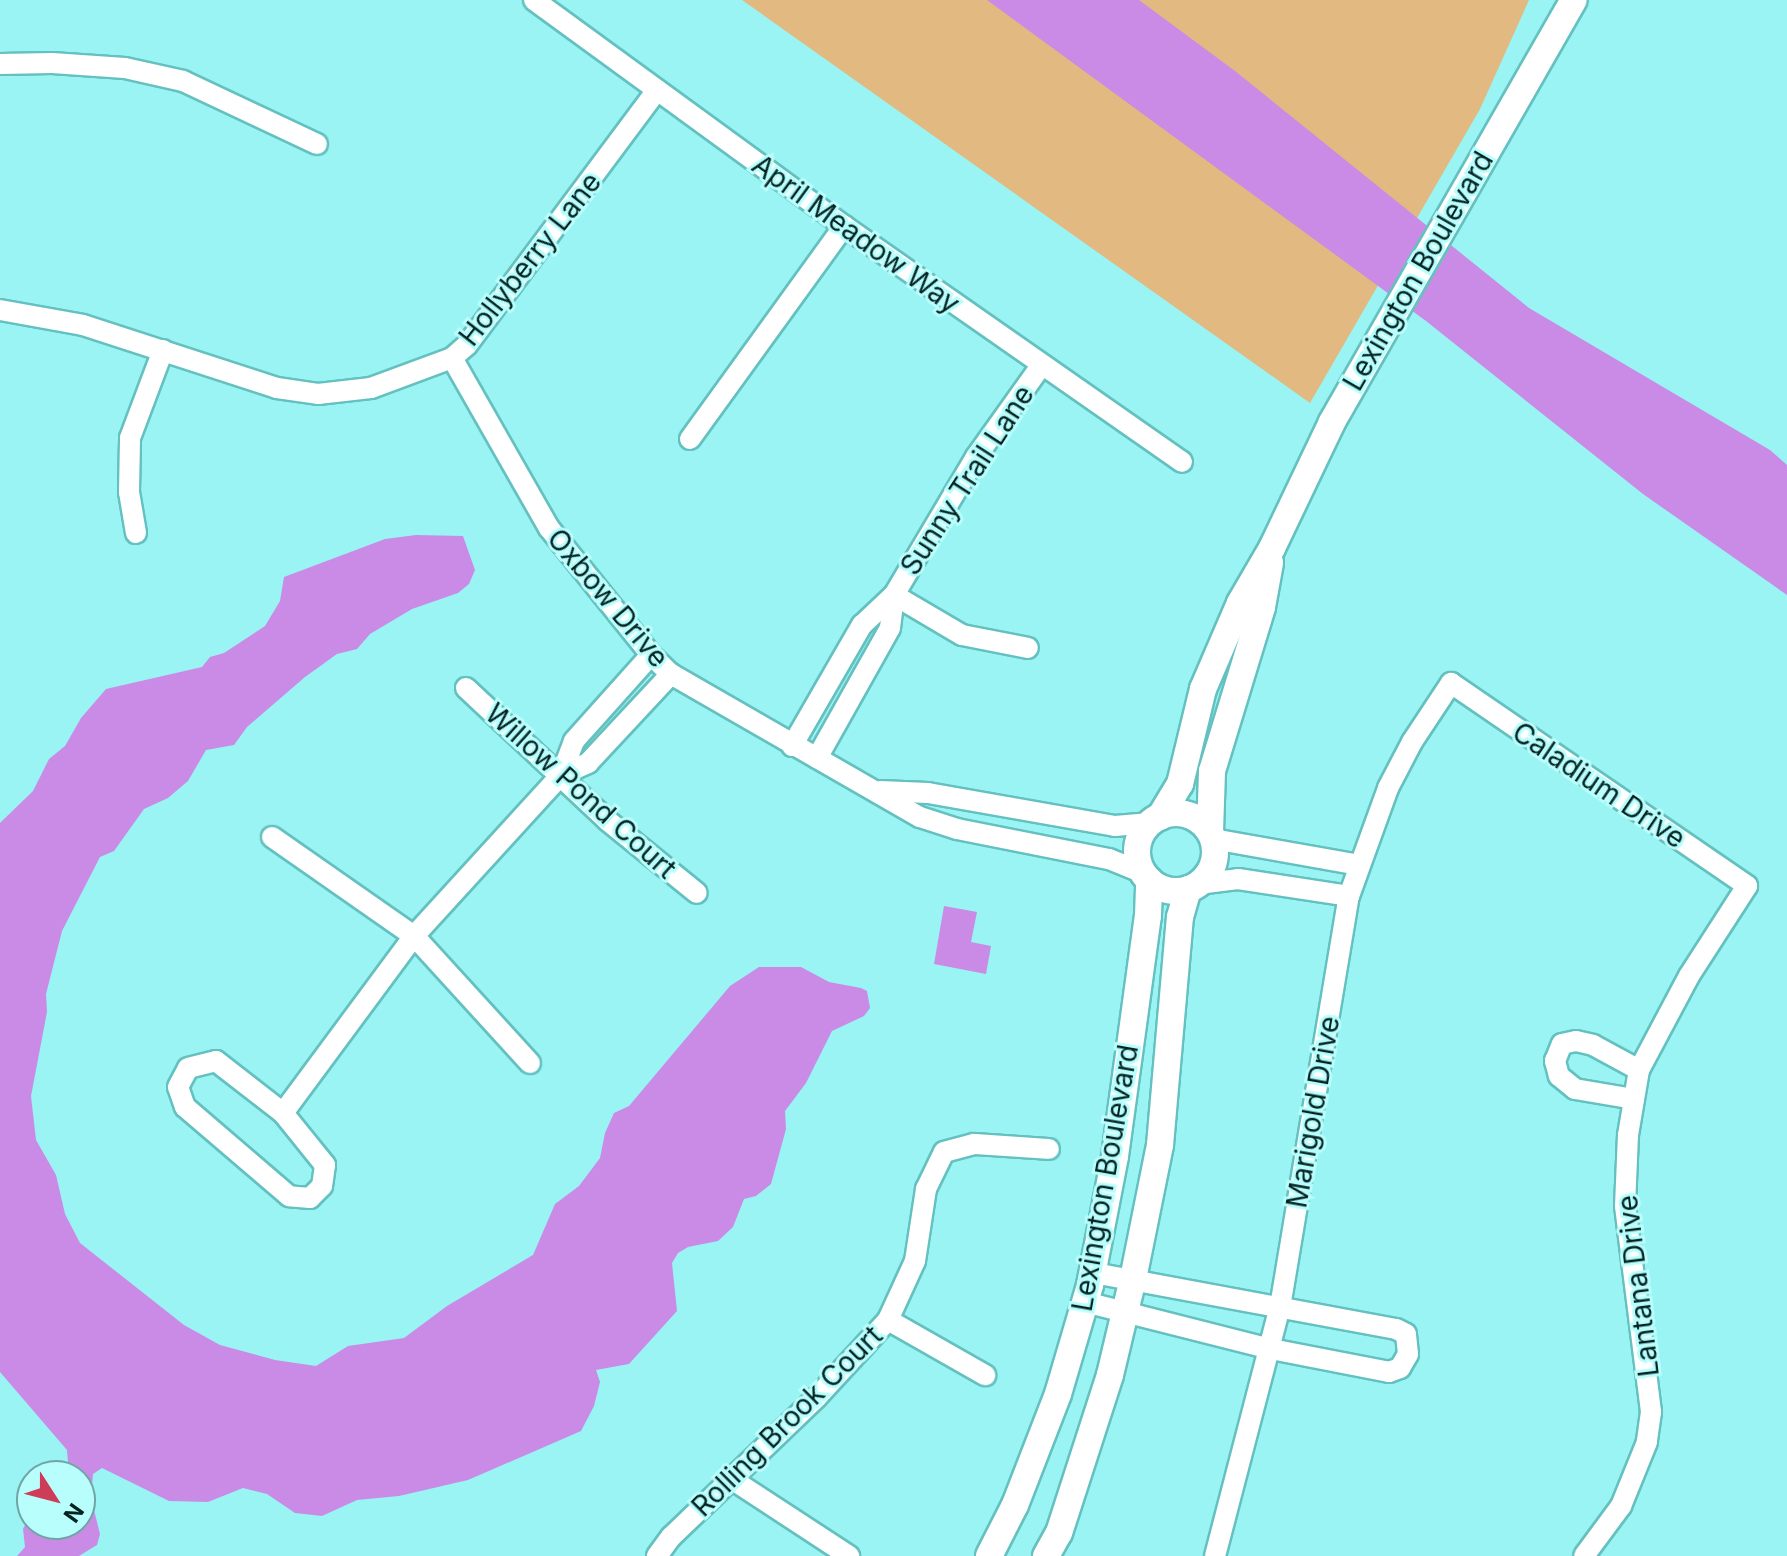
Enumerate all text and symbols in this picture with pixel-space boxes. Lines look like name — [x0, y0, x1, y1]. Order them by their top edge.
street label: Lexington Boulevard — [1336, 146, 1500, 396]
street label: April Meadow Way — [746, 148, 966, 320]
street label: Hollyberry Lane — [452, 166, 608, 352]
street label: Sunny Trail Lane — [893, 379, 1041, 581]
street label: Oxbow Drive — [540, 522, 676, 674]
street label: Willow Pond Court — [479, 697, 683, 885]
street label: Caladium Drive — [1506, 715, 1692, 855]
street label: Marigold Drive — [1280, 1014, 1346, 1210]
street label: Lexington Boulevard — [1065, 1042, 1145, 1314]
street label: Lantana Drive — [1610, 1193, 1666, 1379]
street label: Rolling Brook Court — [685, 1319, 889, 1523]
north arrow — [16, 1460, 96, 1540]
text: N — [58, 1499, 89, 1527]

